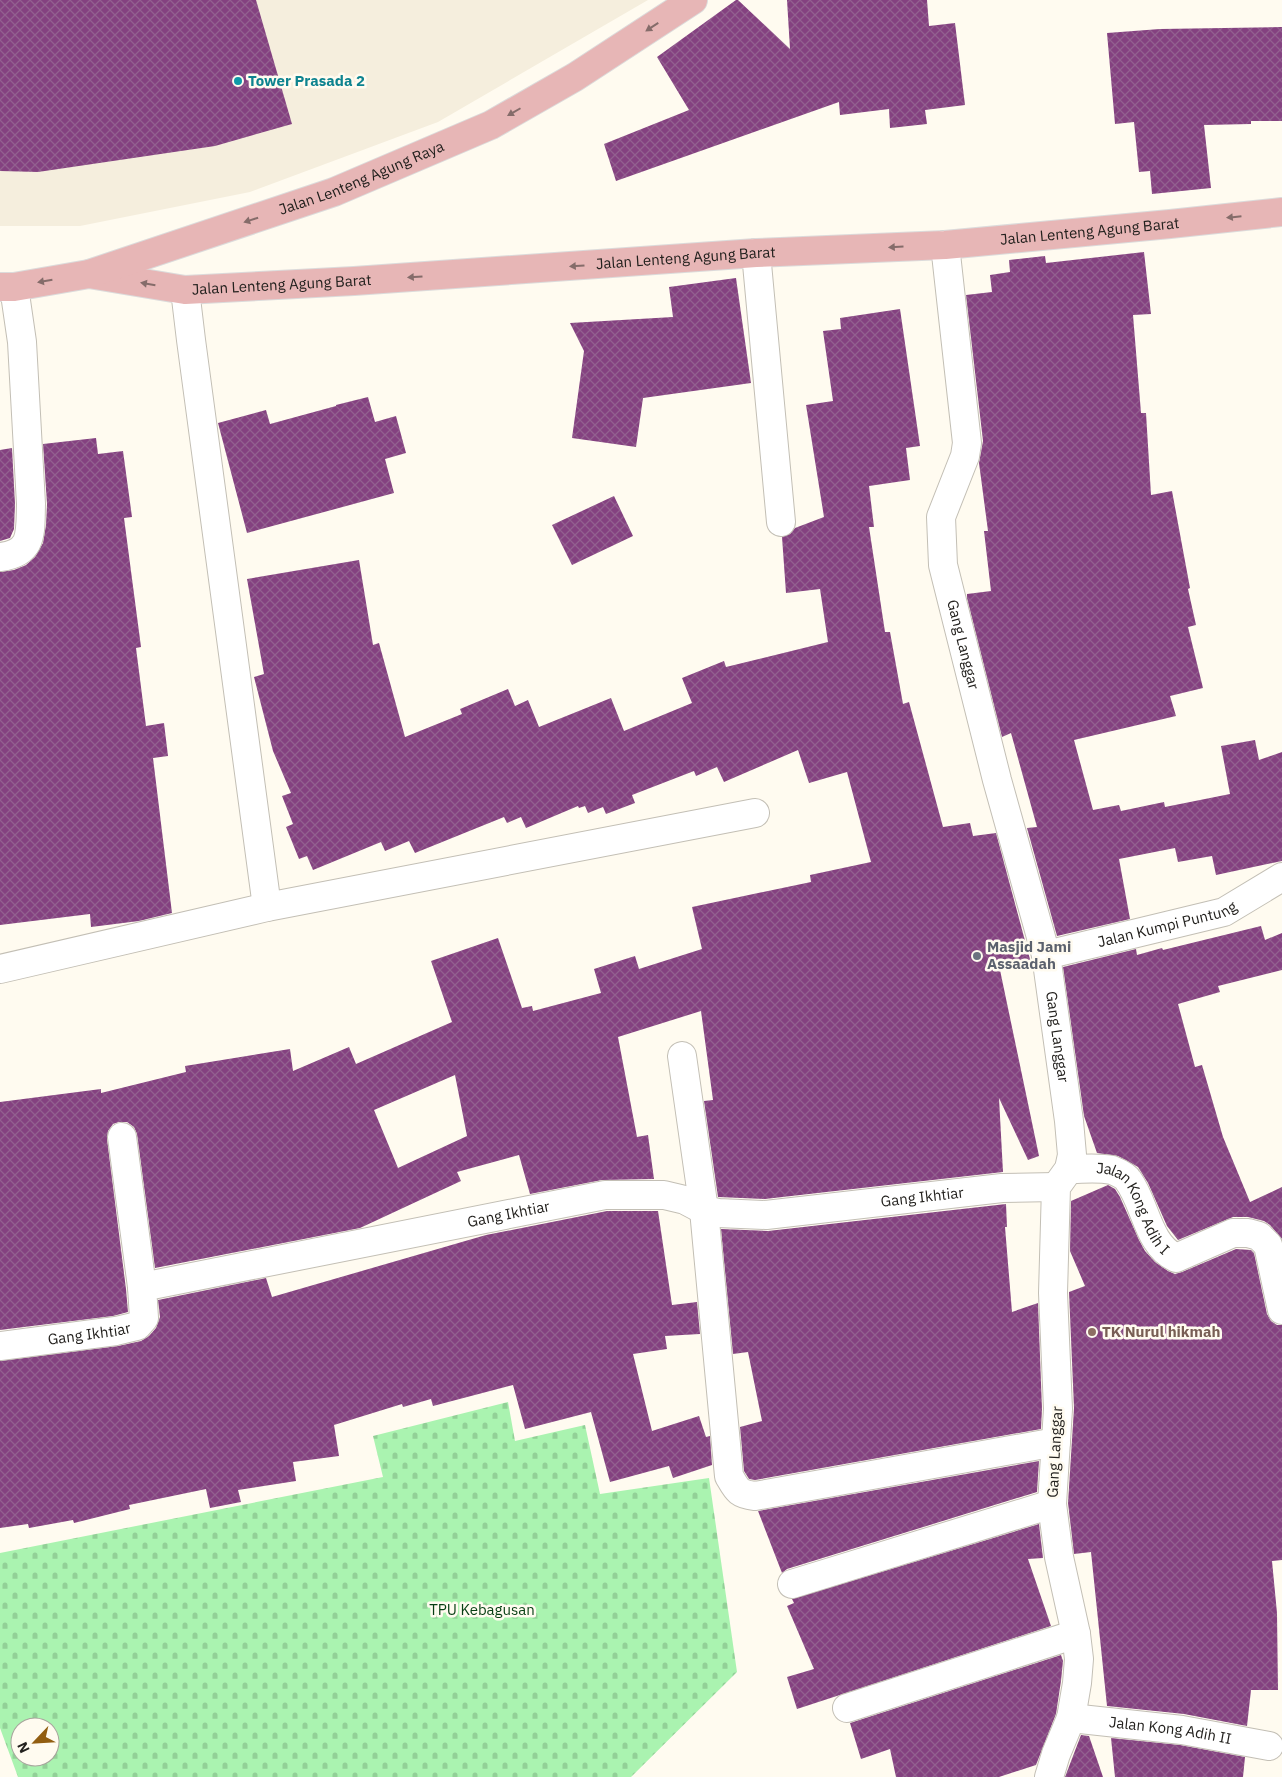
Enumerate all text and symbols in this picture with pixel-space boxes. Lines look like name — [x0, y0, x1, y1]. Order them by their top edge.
one-way arrow — [646, 22, 659, 31]
place label: Tower Prasada 2 — [248, 71, 365, 90]
marker: Tower Prasada 2 — [232, 75, 244, 87]
one-way arrow — [507, 108, 522, 116]
street label: Jalan Lenteng Agung Raya — [276, 136, 447, 219]
street label: Jalan Lenteng Agung Barat — [999, 213, 1180, 249]
one-way arrow — [1225, 214, 1241, 222]
one-way arrow — [243, 216, 258, 224]
street label: Jalan Lenteng Agung Barat — [595, 242, 776, 273]
one-way arrow — [888, 243, 904, 251]
one-way arrow — [568, 263, 584, 271]
street label: Jalan Lenteng Agung Barat — [191, 270, 372, 299]
one-way arrow — [406, 274, 422, 282]
one-way arrow — [36, 278, 52, 286]
one-way arrow — [140, 279, 156, 287]
street label: Gang Langgar — [943, 598, 984, 692]
street label: Jalan Kumpi Puntung — [1096, 896, 1240, 951]
place label: Masjid Jami Assaadah — [987, 937, 1071, 973]
marker: Masjid Jami Assaadah — [971, 950, 983, 962]
street label: Gang Langgar — [1042, 990, 1074, 1084]
street label: Jalan Kong Adih I — [1096, 1158, 1174, 1259]
street label: Gang Ikhtiar — [880, 1182, 965, 1211]
street label: Gang Ikhtiar — [466, 1196, 552, 1231]
street label: Gang Ikhtiar — [47, 1318, 133, 1349]
place label: TK Nurul hikmah — [1102, 1322, 1220, 1341]
marker: TK Nurul hikmah — [1086, 1326, 1098, 1338]
street label: Gang Langgar — [1043, 1405, 1066, 1498]
park label: TPU Kebagusan — [429, 1600, 535, 1619]
street label: Jalan Kong Adih II — [1108, 1712, 1233, 1748]
north arrow — [10, 1717, 60, 1767]
text: N — [13, 1739, 34, 1756]

